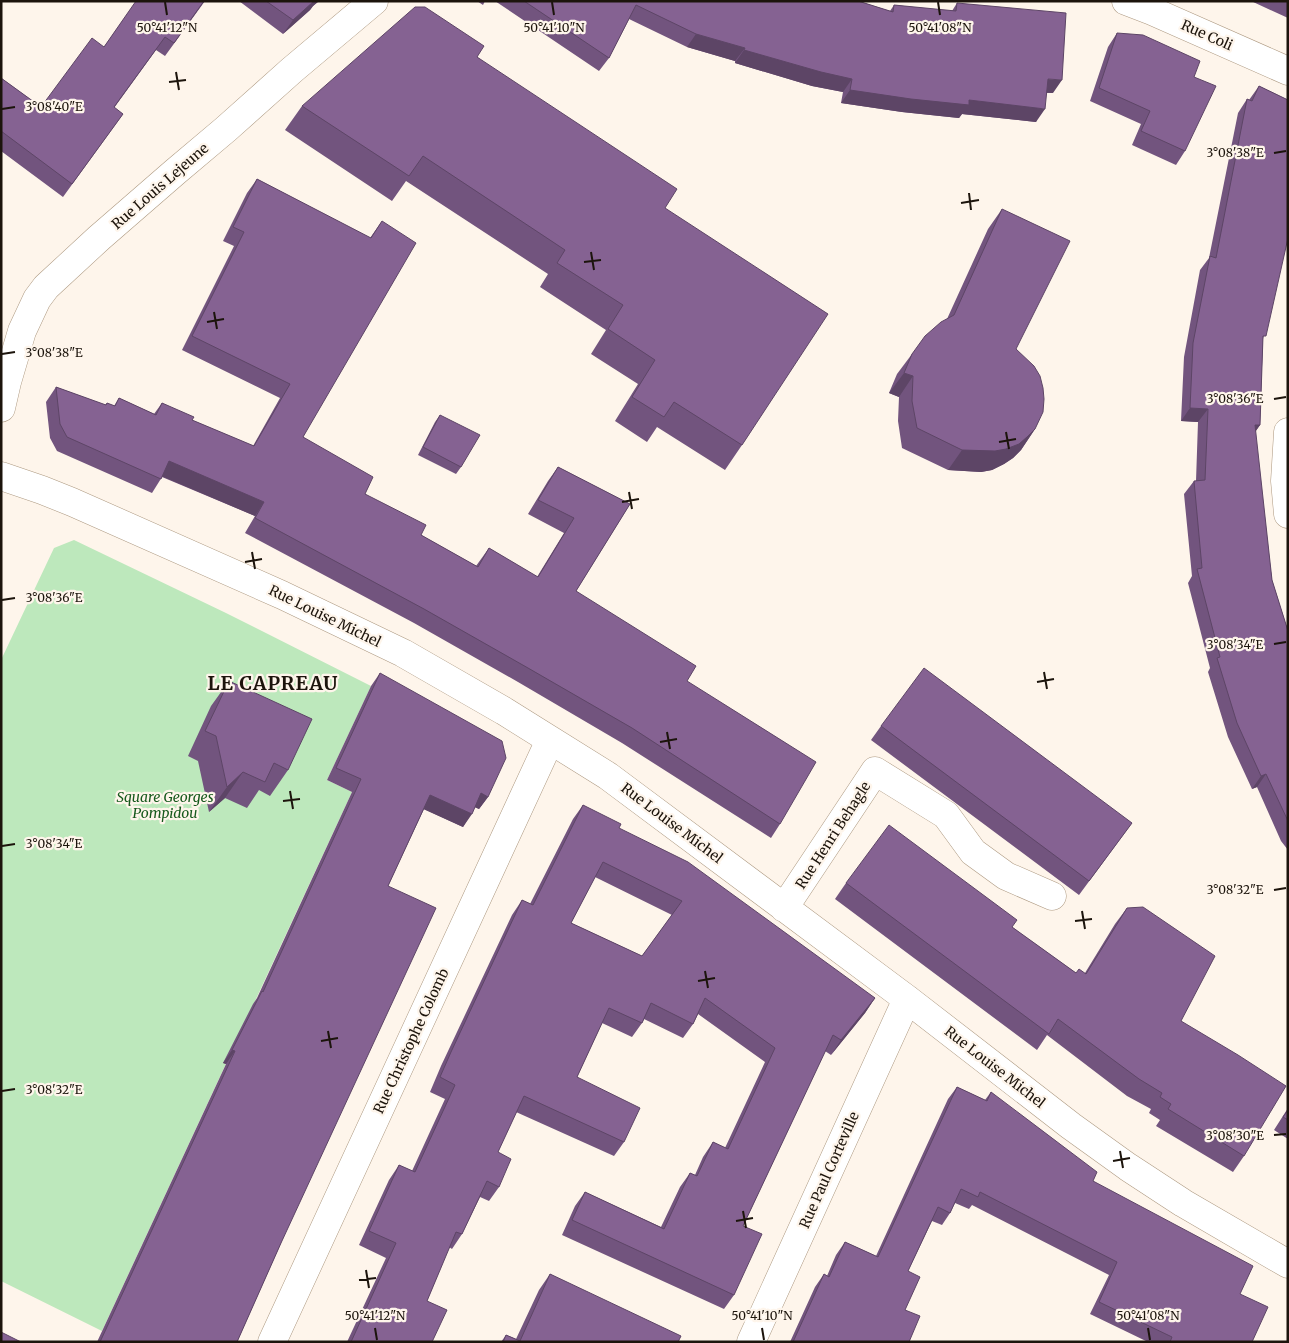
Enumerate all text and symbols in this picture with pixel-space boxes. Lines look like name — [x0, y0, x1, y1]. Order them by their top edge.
street label: Rue Coli — [1178, 16, 1236, 55]
text: 50°41'12"N — [137, 20, 198, 35]
text: 50°41'10"N — [523, 20, 585, 35]
text: 50°41'08"N — [909, 20, 972, 35]
text: 3°08'40"E — [25, 99, 83, 114]
street label: Rue Louis Lejeune — [108, 139, 212, 233]
text: 3°08'38"E — [1206, 145, 1264, 160]
text: 3°08'38"E — [25, 345, 83, 360]
text: 3°08'36"E — [1207, 391, 1264, 406]
street label: Rue Louise Michel — [266, 581, 385, 651]
text: 3°08'36"E — [26, 590, 83, 605]
text: 3°08'34"E — [1207, 637, 1264, 652]
district label: LE CAPREAU — [208, 671, 338, 695]
street label: Rue Henri Behagle — [792, 778, 874, 892]
street label: Rue Louise Michel — [618, 779, 727, 868]
park label: Square Georges Pompidou — [116, 788, 214, 822]
text: 3°08'34"E — [26, 836, 83, 851]
text: 3°08'32"E — [1207, 882, 1264, 897]
street label: Rue Christophe Colomb — [369, 965, 453, 1117]
street label: Rue Louise Michel — [941, 1022, 1049, 1112]
text: 3°08'32"E — [26, 1082, 83, 1097]
street label: Rue Paul Corteville — [795, 1109, 863, 1231]
text: 3°08'30"E — [1206, 1128, 1264, 1143]
text: 50°41'12"N — [345, 1308, 406, 1323]
text: 50°41'10"N — [731, 1308, 793, 1323]
text: 50°41'08"N — [1117, 1308, 1180, 1323]

